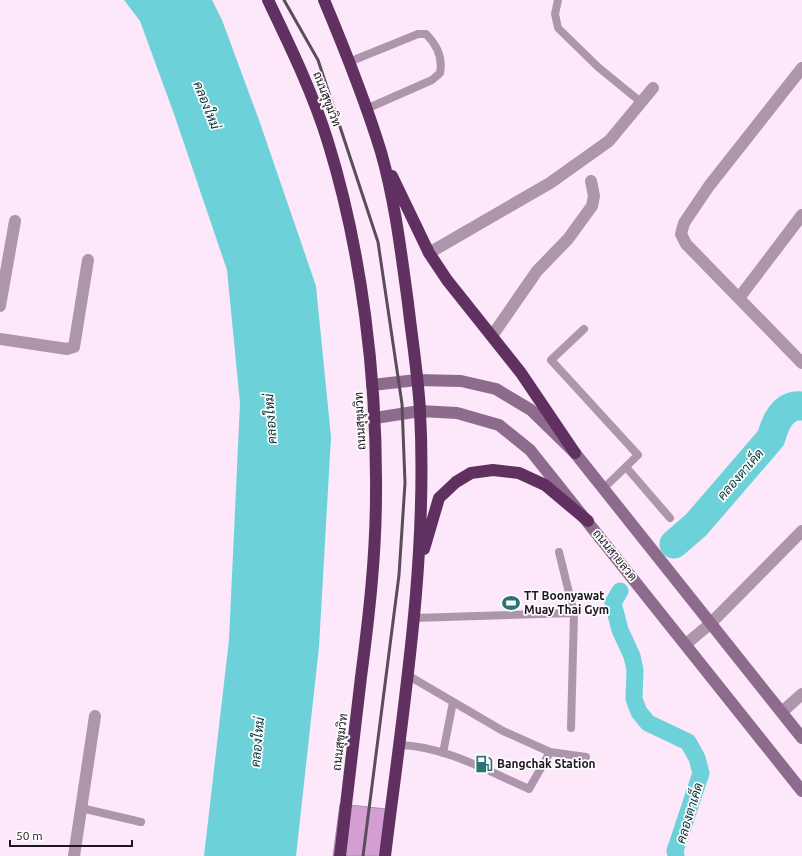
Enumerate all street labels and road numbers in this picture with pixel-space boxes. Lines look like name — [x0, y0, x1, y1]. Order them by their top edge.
street label: ถนนสุขุมวิท — [308, 70, 344, 129]
street label: ถนนสุขุมวิท — [351, 392, 370, 450]
street label: ถนนสายลวด — [591, 526, 640, 583]
street label: ถนนสุขุมวิท — [330, 712, 352, 772]

